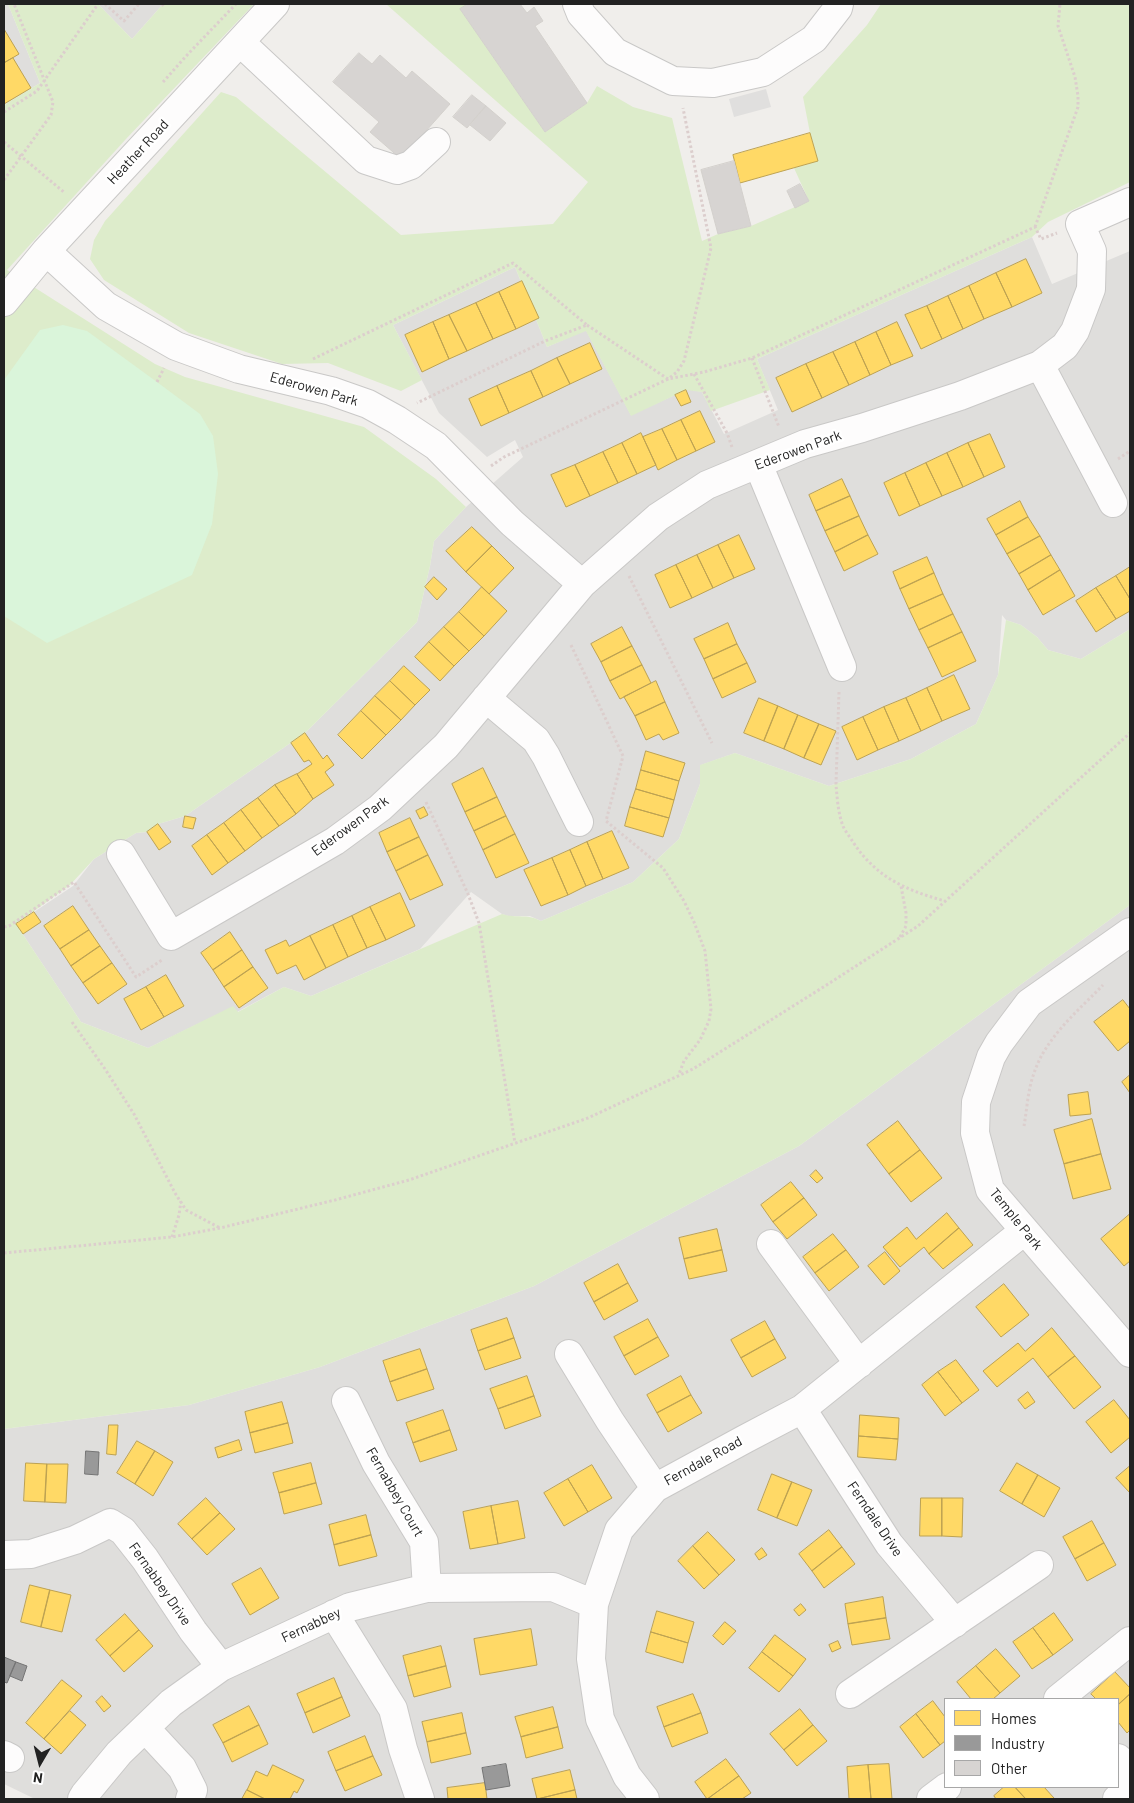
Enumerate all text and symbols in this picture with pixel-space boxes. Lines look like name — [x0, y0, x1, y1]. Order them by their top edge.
street label: Heather Road — [104, 116, 172, 188]
street label: Ederowen Park — [268, 368, 360, 410]
street label: Ederowen Park — [752, 427, 844, 473]
street label: Ederowen Park — [308, 792, 392, 860]
street label: Temple Park — [986, 1185, 1046, 1253]
street label: Ferndale Road — [661, 1433, 745, 1489]
street label: Fernabbey Court — [363, 1444, 427, 1540]
street label: Ferndale Drive — [844, 1478, 906, 1560]
street label: Fernabbey Drive — [125, 1539, 195, 1629]
street label: Fernabbey — [279, 1604, 343, 1646]
legend — [944, 1698, 1119, 1788]
text: Homes — [991, 1709, 1036, 1727]
text: Industry — [991, 1734, 1045, 1752]
north arrow — [15, 1738, 65, 1788]
text: Other — [991, 1759, 1027, 1777]
text: N — [32, 1769, 44, 1787]

